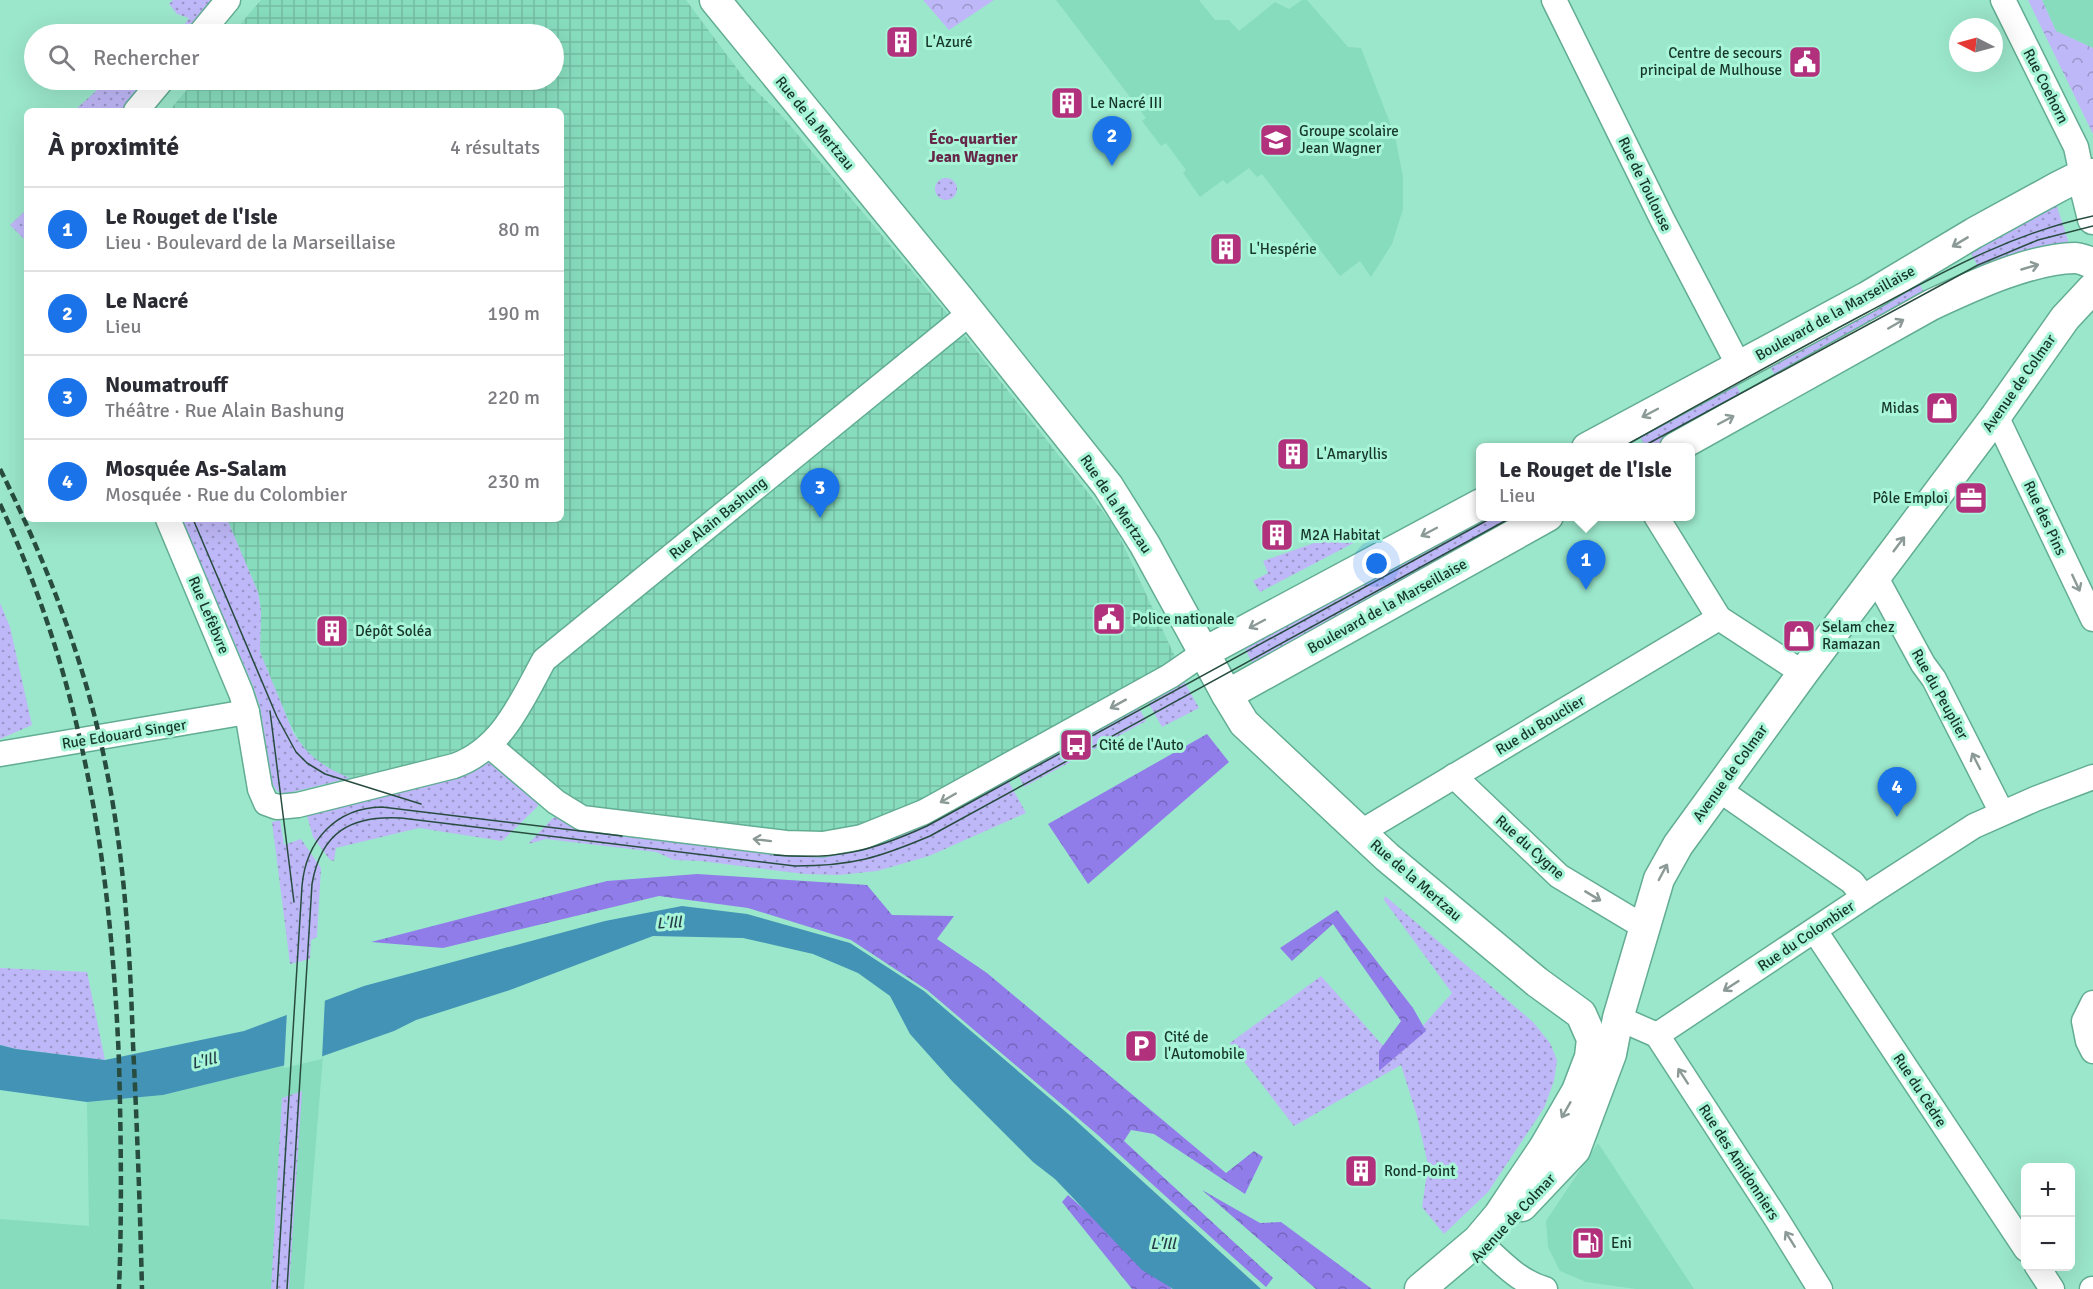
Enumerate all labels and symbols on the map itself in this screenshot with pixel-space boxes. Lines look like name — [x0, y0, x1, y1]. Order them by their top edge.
north arrow — [1949, 18, 2003, 72]
building icon: L'Azuré — [884, 24, 920, 60]
place label: L'Azuré — [925, 33, 973, 51]
place label: Centre de secours principal de Mulhouse — [1640, 44, 1782, 79]
public building icon: Centre de secours principal de Mulhouse — [1787, 44, 1823, 80]
street label: Rue Coehorn — [2019, 46, 2073, 126]
street label: Rue de la Mertzau — [772, 73, 858, 173]
building icon: Le Nacré III — [1049, 85, 1085, 121]
place label: Le Nacré III — [1090, 94, 1162, 112]
pin: 2 — [1092, 116, 1132, 166]
school or university icon: Groupe scolaire Jean Wagner — [1258, 122, 1294, 158]
place label: Groupe scolaire Jean Wagner — [1299, 122, 1399, 157]
district label: Éco-quartier Jean Wagner — [928, 129, 1018, 167]
street label: Rue de Toulouse — [1614, 134, 1676, 234]
building icon: L'Hespérie — [1208, 231, 1244, 267]
one-way arrow — [1952, 236, 1969, 248]
place label: L'Hespérie — [1249, 240, 1317, 258]
one-way arrow — [2020, 260, 2039, 272]
street label: Boulevard de la Marseillaise — [1752, 262, 1918, 364]
one-way arrow — [1887, 318, 1904, 330]
street label: Avenue de Colmar — [1979, 330, 2060, 435]
shop icon: Midas — [1924, 390, 1960, 426]
place label: Midas — [1881, 399, 1919, 417]
one-way arrow — [1642, 408, 1660, 419]
one-way arrow — [1717, 414, 1734, 426]
building icon: L'Amaryllis — [1275, 436, 1311, 472]
place label: L'Amaryllis — [1316, 445, 1388, 463]
street label: Rue de la Mertzau — [1076, 451, 1156, 557]
pin: 3 — [800, 468, 840, 518]
street label: Rue Alain Bashung — [666, 473, 770, 563]
street label: Rue des Pins — [2020, 478, 2070, 559]
office icon: Pôle Emploi — [1953, 480, 1989, 516]
place label: Pôle Emploi — [1873, 489, 1948, 507]
building icon: M2A Habitat — [1259, 517, 1295, 553]
place label: M2A Habitat — [1300, 526, 1380, 544]
one-way arrow — [1421, 527, 1439, 538]
one-way arrow — [1893, 536, 1906, 552]
pin: 1 — [1566, 540, 1606, 590]
your location — [1362, 549, 1391, 578]
street label: Boulevard de la Marseillaise — [1304, 555, 1470, 657]
one-way arrow — [2070, 573, 2082, 591]
street label: Rue Lefèbvre — [185, 574, 233, 656]
public building icon: Police nationale — [1091, 601, 1127, 637]
place label: Police nationale — [1132, 610, 1235, 628]
building icon: Dépôt Soléa — [314, 613, 350, 649]
shop icon: Selam chez Ramazan — [1781, 618, 1817, 654]
place label: Selam chez Ramazan — [1822, 618, 1895, 653]
one-way arrow — [1249, 619, 1267, 630]
place label: Dépôt Soléa — [355, 622, 432, 640]
street label: Rue du Peuplier — [1908, 646, 1972, 743]
street label: Rue du Bouclier — [1492, 691, 1588, 759]
one-way arrow — [1110, 699, 1127, 711]
street label: Rue Edouard Singer — [61, 715, 188, 753]
street label: Avenue de Colmar — [1689, 721, 1771, 825]
bus stop icon: Cité de l'Auto — [1058, 727, 1094, 763]
place label: Cité de l'Auto — [1099, 736, 1184, 754]
one-way arrow — [1969, 752, 1981, 770]
pin: 4 — [1878, 768, 1916, 817]
one-way arrow — [939, 793, 956, 805]
street label: Rue du Cygne — [1492, 811, 1568, 883]
one-way arrow — [752, 835, 772, 846]
street label: Rue de la Mertzau — [1367, 835, 1465, 925]
one-way arrow — [1657, 864, 1669, 881]
one-way arrow — [1584, 891, 1601, 903]
street label: Rue du Colombier — [1754, 897, 1858, 975]
water label: L'Ill — [656, 912, 684, 934]
one-way arrow — [1723, 980, 1740, 992]
parking icon: Cité de l'Automobile — [1123, 1028, 1159, 1064]
place label: Cité de l'Automobile — [1164, 1028, 1245, 1063]
water label: L'Ill — [189, 1048, 220, 1074]
street label: Rue du Cèdre — [1890, 1050, 1950, 1130]
one-way arrow — [1677, 1068, 1689, 1085]
one-way arrow — [1560, 1101, 1572, 1118]
street label: Rue des Amidonniers — [1695, 1101, 1783, 1223]
building icon: Rond-Point — [1343, 1153, 1379, 1189]
place label: Rond-Point — [1384, 1162, 1455, 1180]
street label: Avenue de Colmar — [1467, 1169, 1559, 1266]
fuel station icon: Eni — [1570, 1225, 1606, 1261]
one-way arrow — [1783, 1231, 1795, 1248]
water label: L'Ill — [1150, 1234, 1177, 1254]
place label: Eni — [1611, 1234, 1632, 1252]

